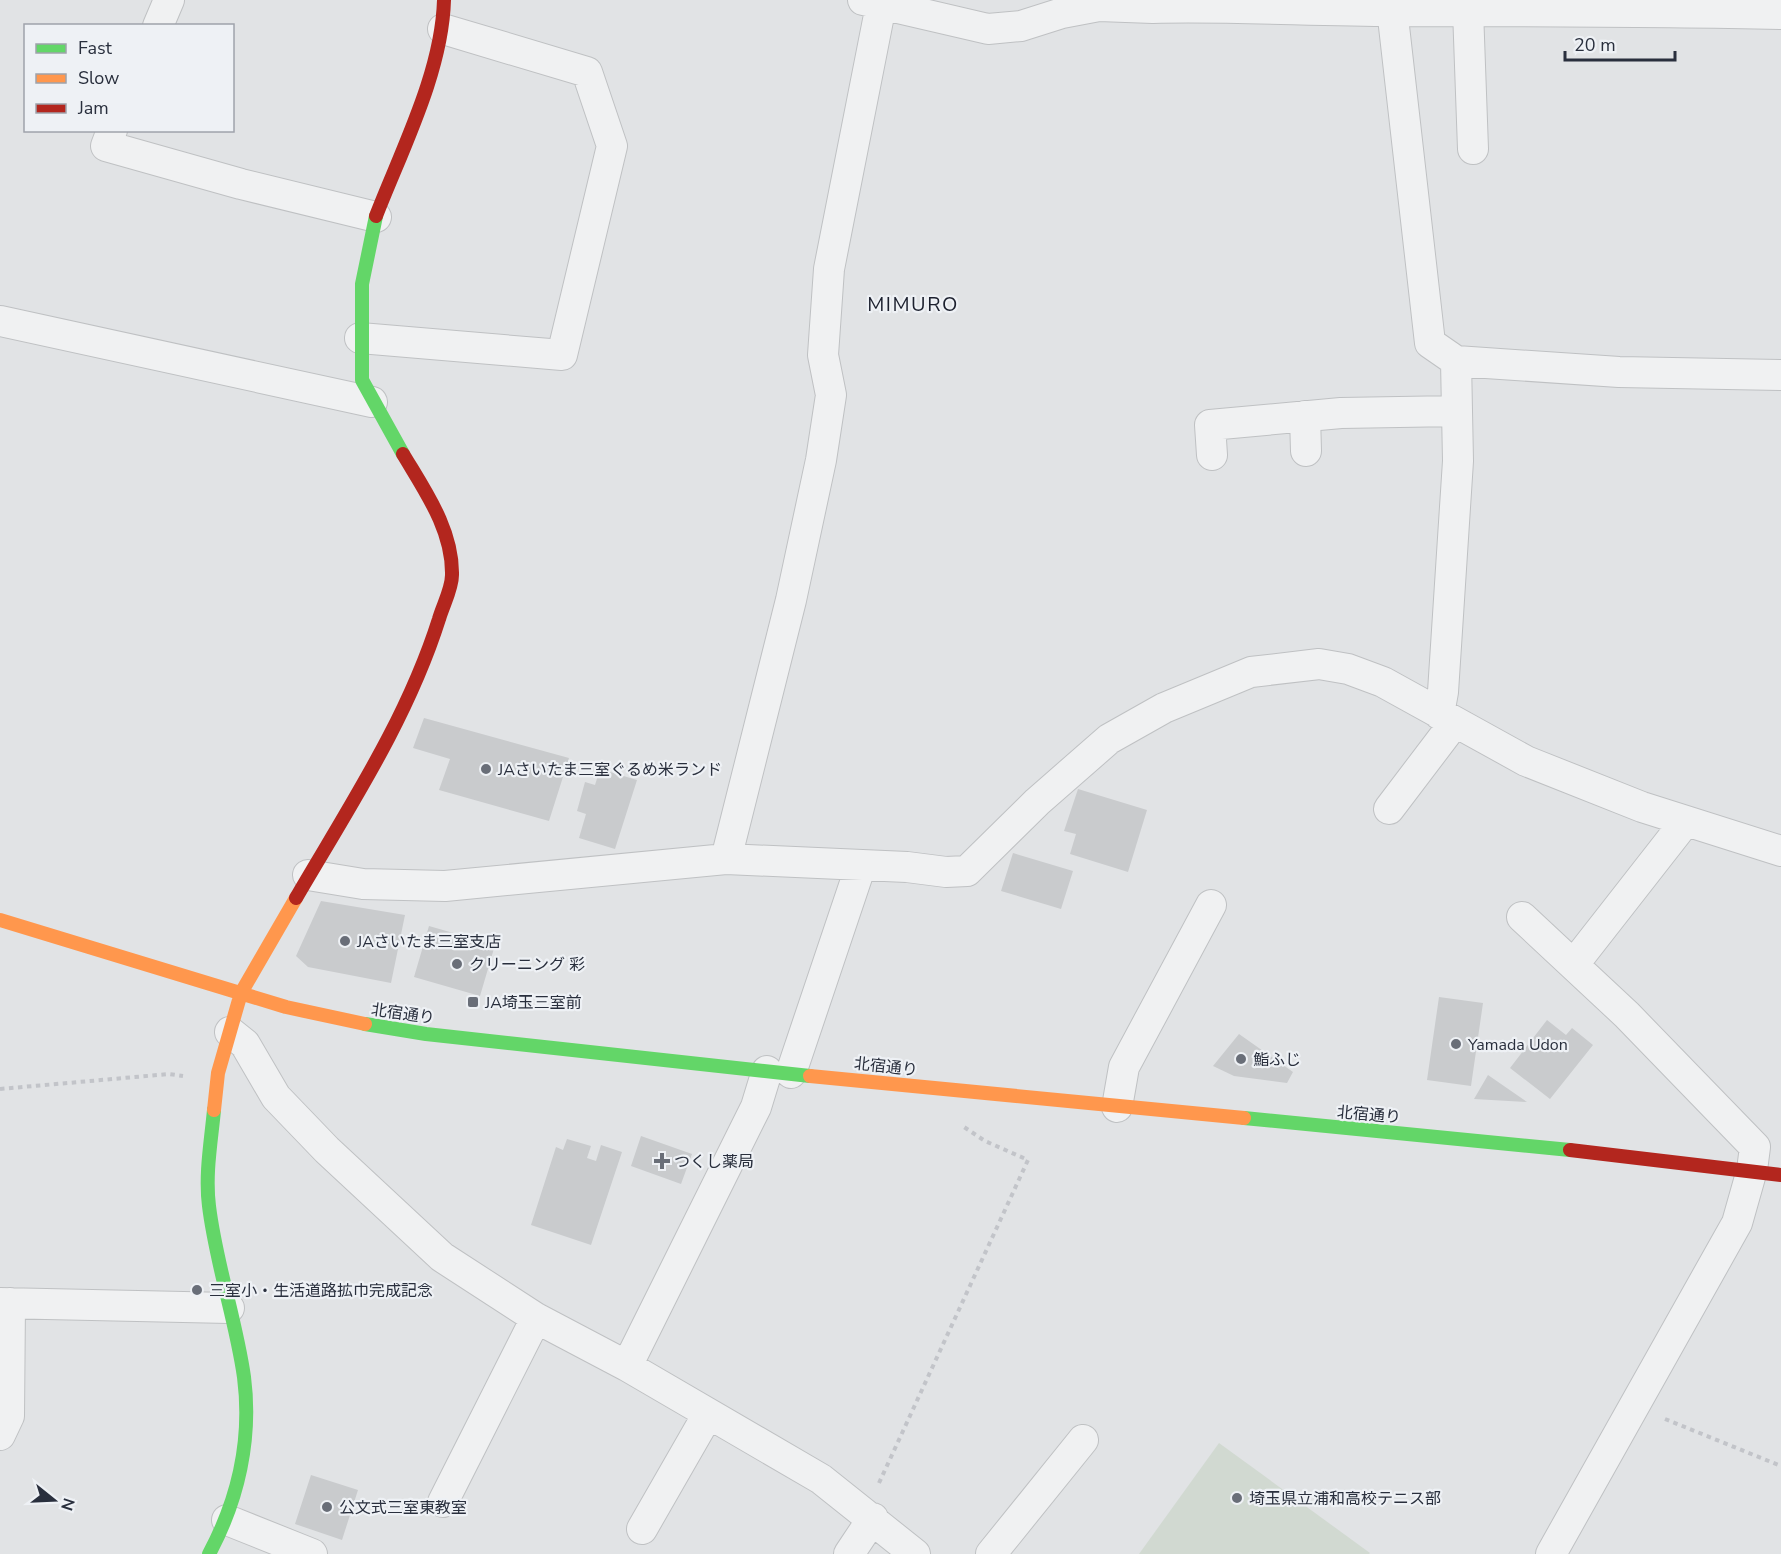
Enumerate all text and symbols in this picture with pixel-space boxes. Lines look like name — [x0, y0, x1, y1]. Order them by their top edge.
legend — [24, 24, 234, 132]
scale bar — [1565, 24, 1674, 62]
text: 20 m — [1574, 33, 1616, 57]
text: Fast — [78, 36, 113, 60]
text: Slow — [78, 66, 119, 90]
text: Jam — [77, 96, 109, 120]
district label: MIMURO — [867, 291, 959, 318]
place label: JAさいたま三室ぐるめ米ランド — [497, 759, 722, 781]
marker: JAさいたま三室ぐるめ米ランド — [479, 762, 493, 776]
place label: JAさいたま三室支店 — [356, 931, 501, 953]
marker: JAさいたま三室支店 — [338, 934, 352, 948]
place label: クリーニング 彩 — [469, 954, 585, 976]
marker: クリーニング 彩 — [450, 957, 464, 971]
place label: JA埼玉三室前 — [484, 992, 582, 1014]
marker: JA埼玉三室前 — [466, 995, 480, 1009]
street label: 北宿通り — [370, 999, 436, 1029]
place label: Yamada Udon — [1467, 1034, 1568, 1056]
marker: Yamada Udon — [1449, 1037, 1463, 1051]
place label: 鮨ふじ — [1253, 1049, 1301, 1071]
marker: 鮨ふじ — [1234, 1052, 1248, 1066]
street label: 北宿通り — [853, 1053, 919, 1081]
street label: 北宿通り — [1336, 1101, 1402, 1129]
place label: つくし薬局 — [674, 1151, 754, 1173]
marker: つくし薬局 — [655, 1154, 669, 1168]
place label: 三室小・生活道路拡巾完成記念 — [209, 1280, 433, 1302]
marker: 三室小・生活道路拡巾完成記念 — [190, 1283, 204, 1297]
north arrow — [24, 1470, 84, 1530]
place label: 埼玉県立浦和高校テニス部 — [1249, 1488, 1441, 1510]
marker: 埼玉県立浦和高校テニス部 — [1230, 1491, 1244, 1505]
text: N — [55, 1495, 80, 1513]
place label: 公文式三室東教室 — [339, 1497, 467, 1519]
marker: 公文式三室東教室 — [320, 1500, 334, 1514]

